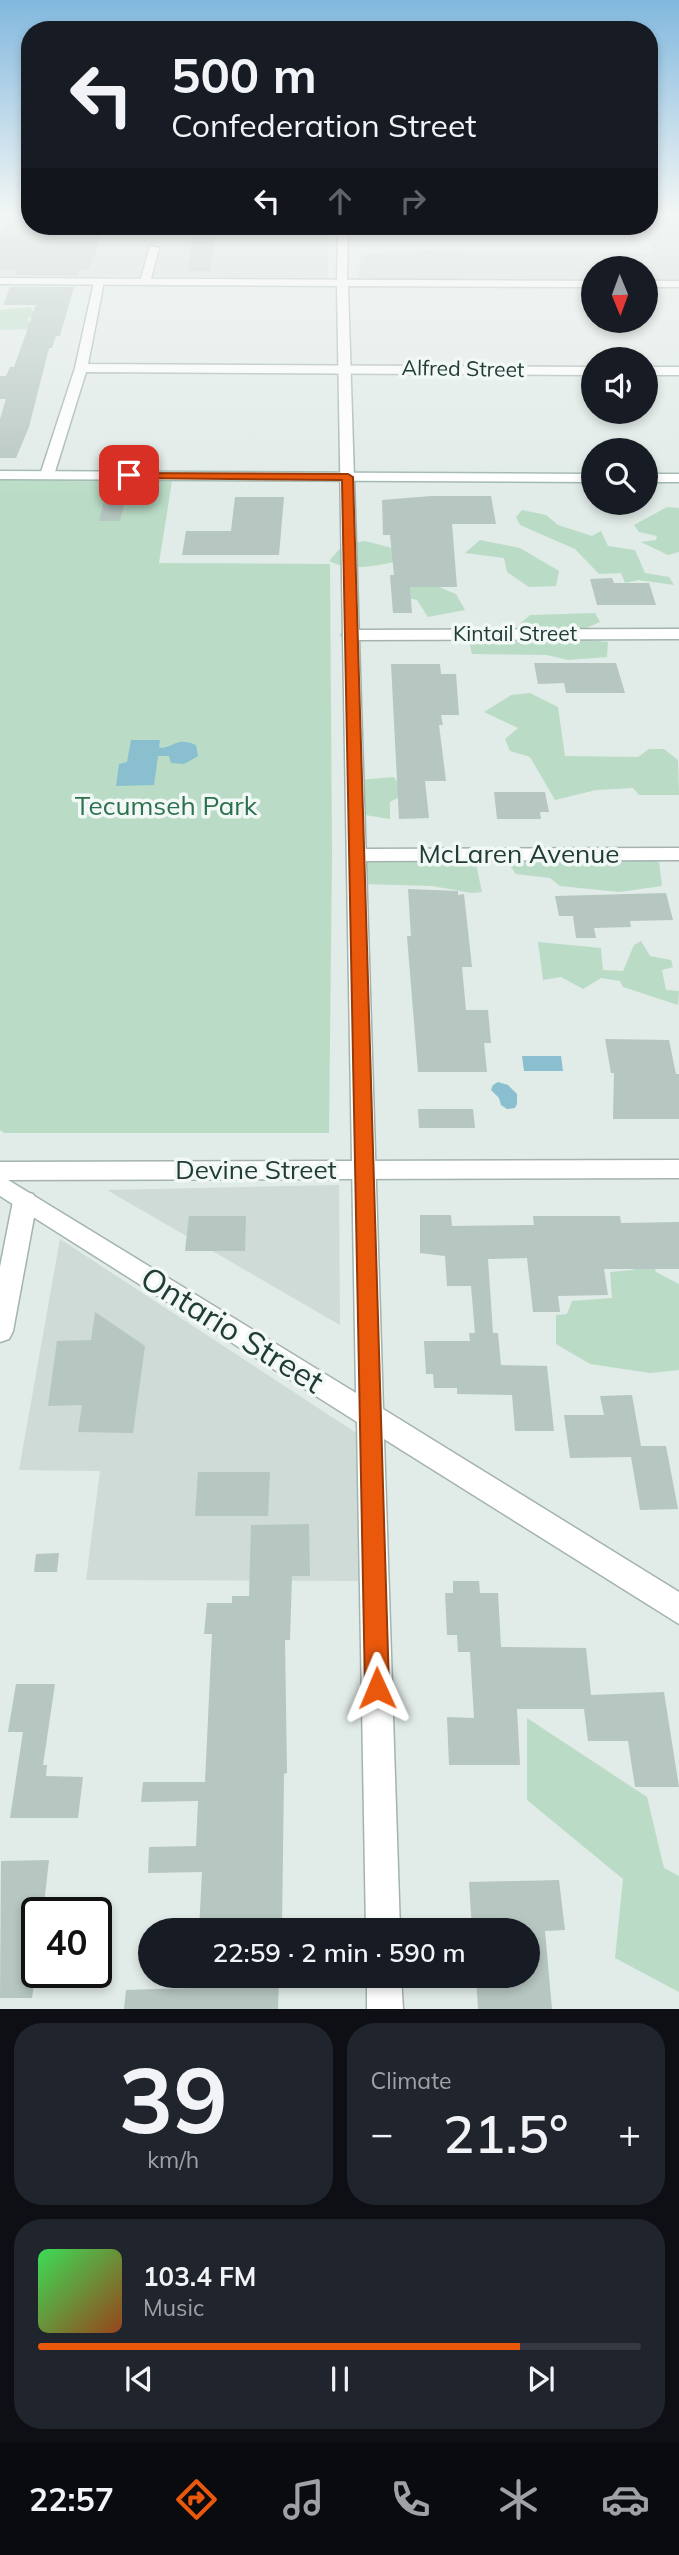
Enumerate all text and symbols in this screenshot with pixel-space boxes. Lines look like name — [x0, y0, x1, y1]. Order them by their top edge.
text: 500 m — [171, 44, 317, 105]
icon: left — [56, 49, 147, 140]
text: Confederation Street — [171, 105, 477, 145]
icon: left — [248, 182, 286, 220]
icon: ahead — [321, 182, 359, 220]
icon: right — [394, 182, 432, 220]
north arrow — [581, 256, 658, 332]
map controls — [581, 256, 658, 515]
button: sound — [581, 347, 658, 424]
street label: Alfred Street — [401, 354, 525, 382]
button: search — [581, 438, 658, 515]
pin — [99, 445, 159, 505]
icon: arrive — [110, 456, 148, 494]
street label: Kintail Street — [453, 620, 577, 646]
park label: Tecumseh Park — [75, 789, 258, 822]
street label: McLaren Avenue — [419, 837, 619, 870]
street label: Devine Street — [175, 1153, 337, 1186]
street label: Ontario Street — [134, 1257, 331, 1401]
position arrow — [340, 1651, 414, 1725]
speed limit sign: 40 — [21, 1897, 112, 1988]
text: 22:59 · 2 min · 590 m — [212, 1936, 466, 1969]
text: 39 — [119, 2042, 228, 2156]
text: Climate — [371, 2066, 452, 2095]
text: 21.5° — [443, 2101, 568, 2166]
text: − — [371, 2109, 393, 2157]
text: + — [618, 2109, 641, 2157]
text: km/h — [147, 2145, 199, 2174]
text: 103.4 FM — [143, 2260, 256, 2293]
text: Music — [143, 2293, 204, 2322]
icon: previous — [120, 2360, 158, 2398]
icon: pause — [321, 2360, 359, 2398]
icon: next — [522, 2360, 560, 2398]
icon: directions — [172, 2475, 221, 2524]
icon: music — [279, 2475, 328, 2524]
icon: phone — [386, 2475, 435, 2524]
icon: climate — [494, 2475, 543, 2524]
icon: car — [601, 2475, 650, 2524]
text: 22:57 — [29, 2479, 114, 2519]

